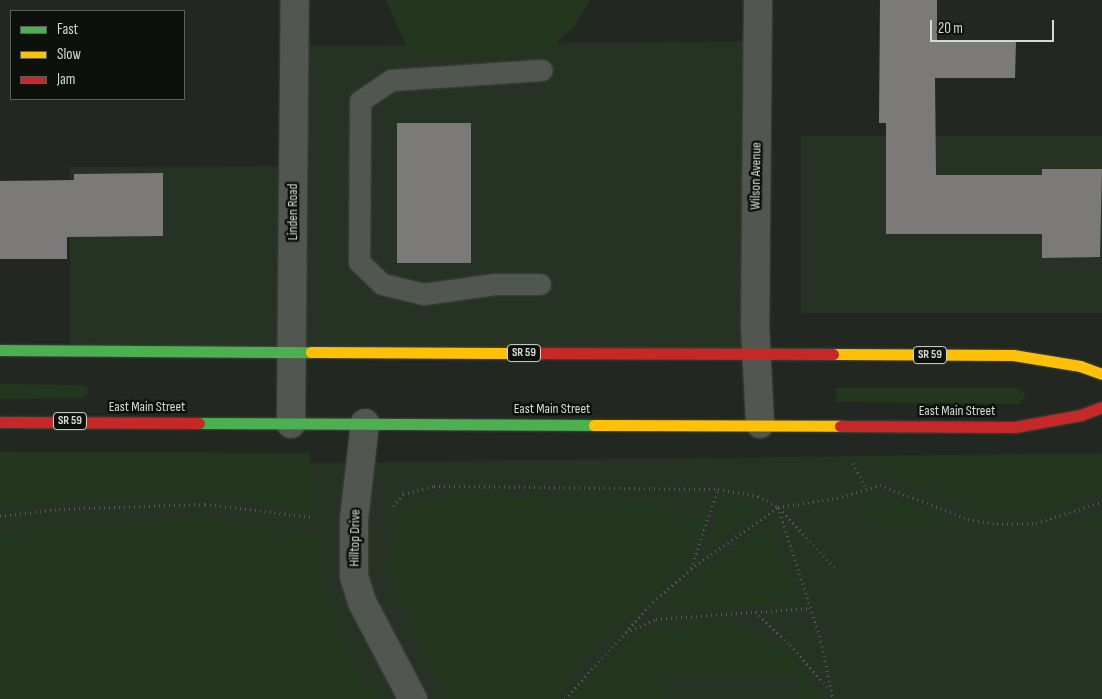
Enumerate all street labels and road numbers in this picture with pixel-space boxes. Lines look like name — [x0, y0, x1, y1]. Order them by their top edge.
street label: Wilson Avenue — [747, 142, 765, 210]
street label: Linden Road — [285, 184, 301, 240]
road number: SR 59 — [506, 343, 542, 362]
road number: SR 59 — [912, 346, 948, 364]
street label: East Main Street — [109, 399, 185, 415]
street label: East Main Street — [514, 401, 590, 417]
street label: East Main Street — [919, 403, 995, 419]
road number: SR 59 — [52, 412, 88, 431]
street label: Hilltop Drive — [346, 509, 364, 567]

